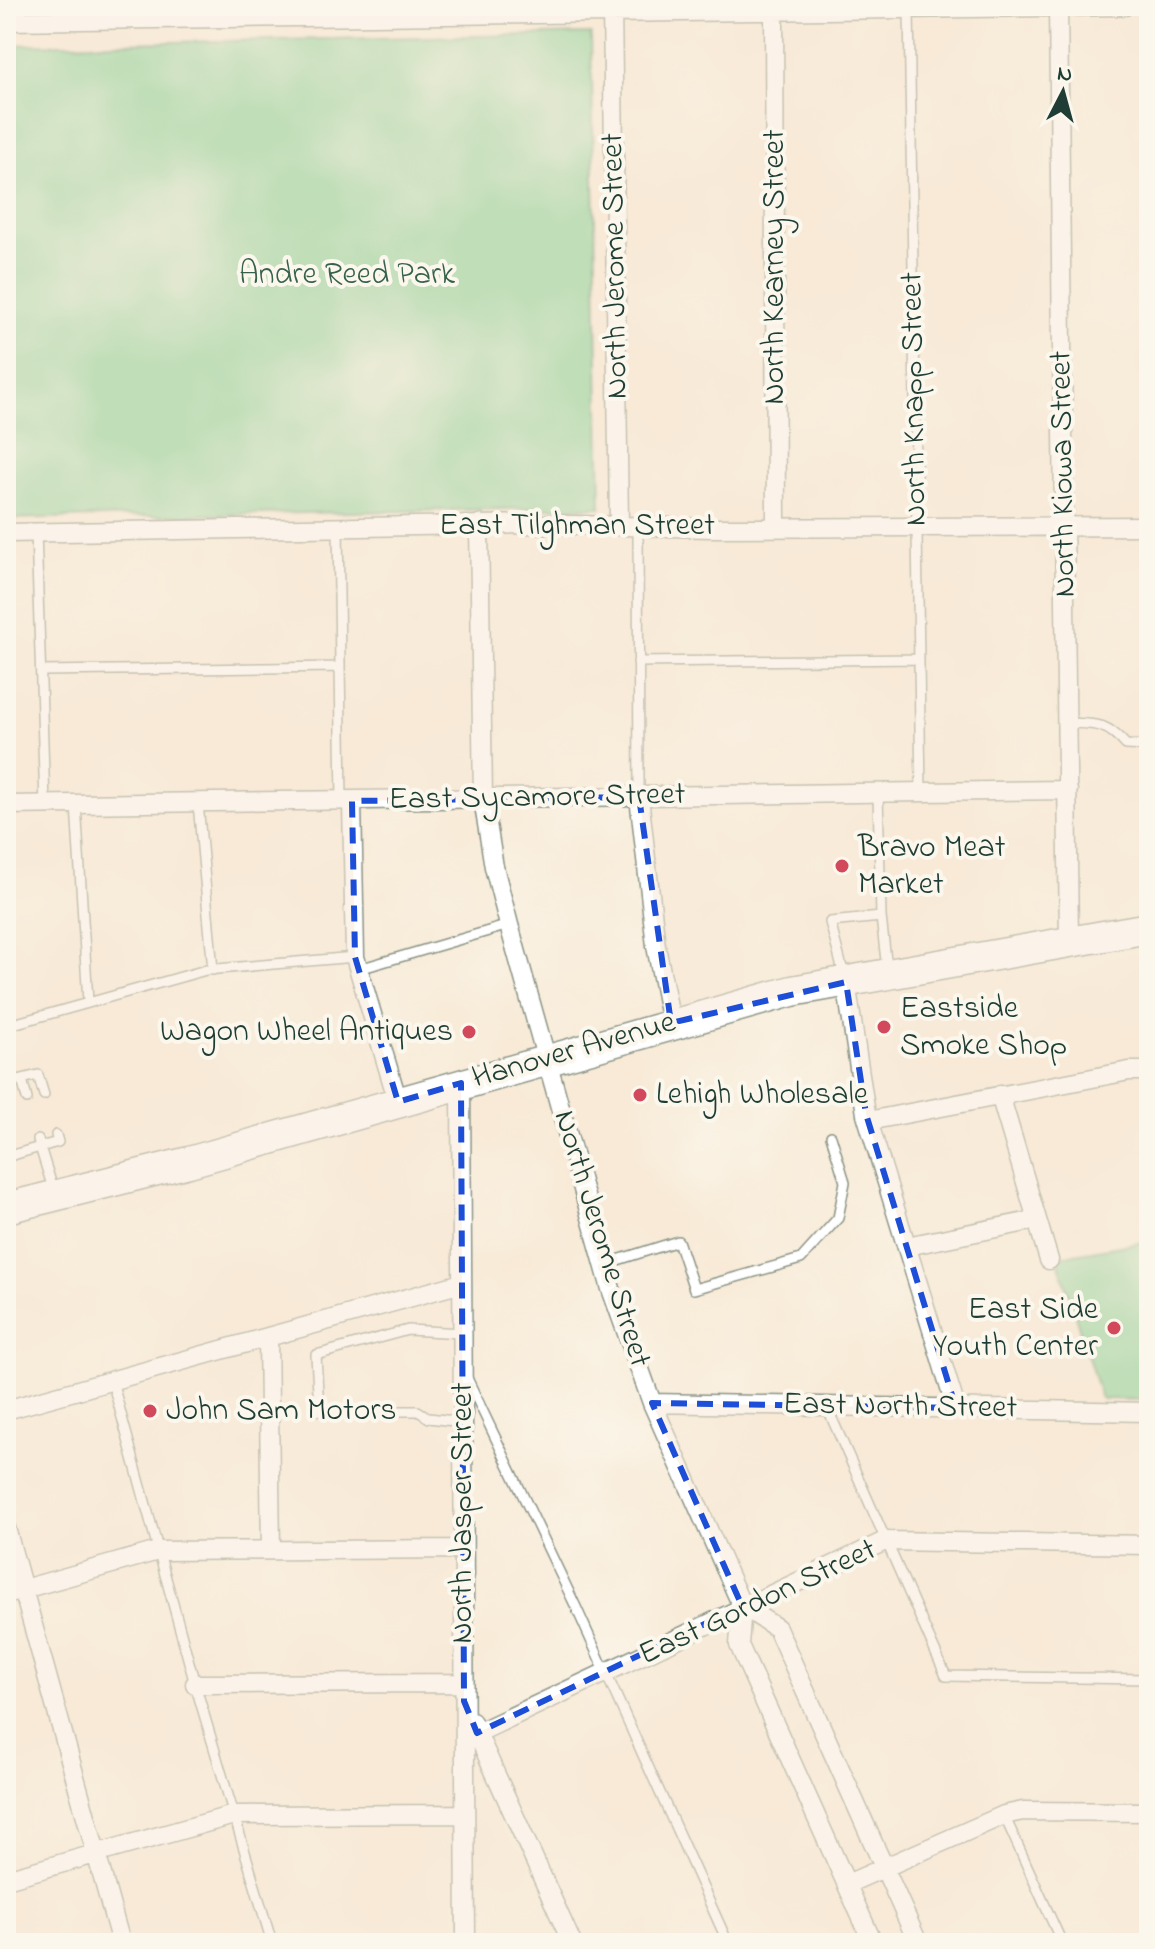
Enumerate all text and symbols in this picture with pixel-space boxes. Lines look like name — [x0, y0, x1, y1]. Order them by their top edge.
north arrow — [1023, 52, 1103, 132]
text: N — [1056, 58, 1074, 92]
street label: North Kearney Street — [752, 129, 799, 405]
street label: North Jerome Street — [590, 132, 642, 400]
park label: Andre Reed Park — [239, 252, 456, 299]
street label: North Knapp Street — [889, 271, 941, 526]
street label: North Kiowa Street — [1038, 350, 1090, 598]
street label: East Tilghman Street — [439, 503, 715, 550]
street label: East Sycamore Street — [388, 772, 686, 824]
place label: Bravo Meat Market — [857, 825, 1006, 909]
marker: Bravo Meat Market — [833, 857, 851, 875]
place label: Eastside Smoke Shop — [900, 986, 1067, 1070]
street label: Hanover Avenue — [467, 999, 682, 1102]
place label: Wagon Wheel Antiques — [160, 1009, 453, 1056]
marker: Eastside Smoke Shop — [875, 1018, 893, 1036]
marker: Wagon Wheel Antiques — [460, 1023, 478, 1041]
place label: Lehigh Wholesale — [656, 1072, 869, 1119]
marker: Lehigh Wholesale — [631, 1086, 649, 1104]
street label: North Jerome Street — [540, 1105, 662, 1374]
place label: East Side Youth Center — [933, 1287, 1099, 1371]
marker: East Side Youth Center — [1105, 1319, 1123, 1337]
street label: East North Street — [782, 1381, 1018, 1433]
street label: North Jasper Street — [440, 1382, 487, 1644]
place label: John Sam Motors — [166, 1388, 397, 1435]
marker: John Sam Motors — [141, 1402, 159, 1420]
street label: East Gordon Street — [631, 1527, 885, 1679]

